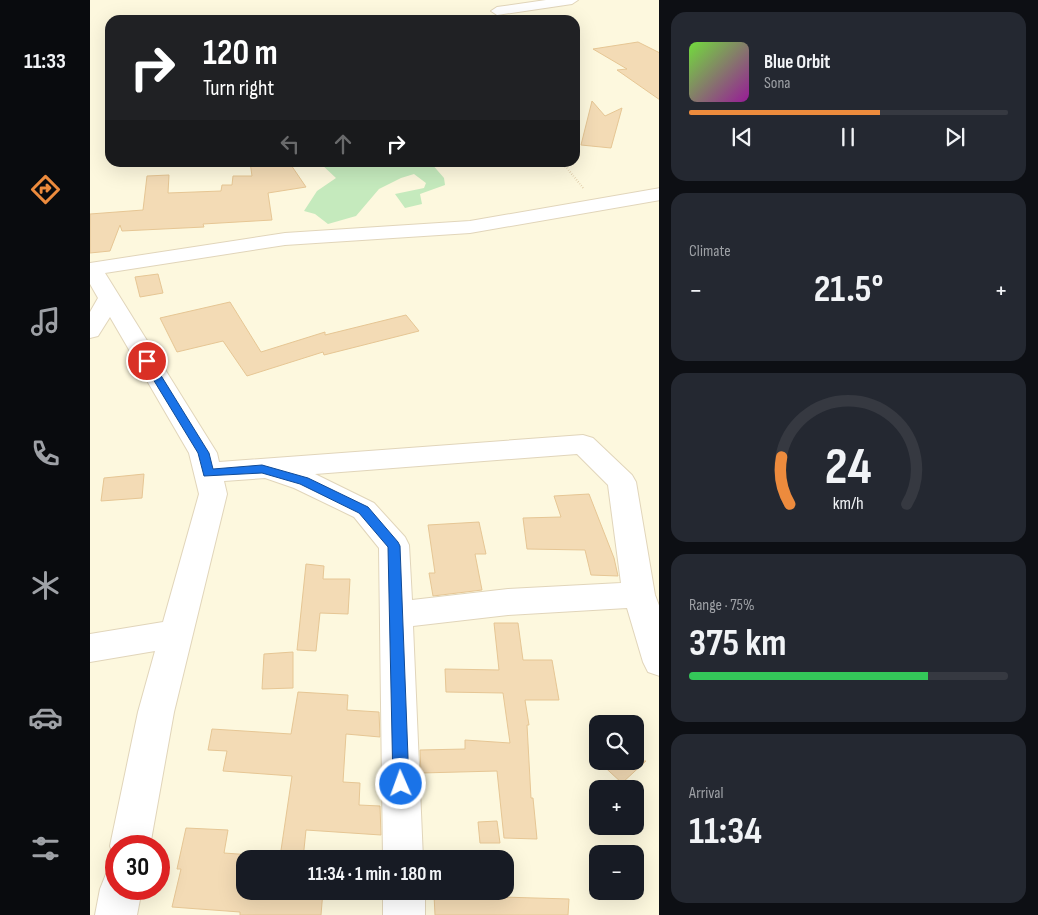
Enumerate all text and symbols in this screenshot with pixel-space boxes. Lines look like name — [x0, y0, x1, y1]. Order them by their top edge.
text: 120 m — [203, 32, 278, 75]
icon: right — [120, 35, 185, 100]
text: 11:33 — [24, 48, 66, 75]
text: Blue Orbit — [764, 51, 830, 74]
text: Sona — [764, 74, 791, 93]
text: Turn right — [203, 75, 274, 102]
icon: previous — [728, 123, 756, 151]
icon: pause — [834, 123, 862, 151]
icon: next — [941, 123, 969, 151]
icon: left — [276, 130, 304, 158]
icon: ahead — [329, 130, 357, 158]
icon: right — [382, 130, 410, 158]
icon: directions — [28, 172, 63, 207]
text: Climate — [689, 242, 731, 261]
text: 21.5° — [814, 267, 883, 312]
text: − — [689, 274, 703, 307]
text: + — [994, 274, 1008, 307]
icon: music — [28, 304, 63, 339]
pin — [126, 340, 168, 382]
icon: arrive — [133, 347, 161, 375]
icon: phone — [28, 436, 63, 471]
text: 24 — [825, 436, 872, 499]
text: km/h — [833, 493, 864, 514]
icon: climate — [28, 568, 63, 603]
text: Range · 75% — [689, 596, 755, 615]
text: 375 km — [689, 621, 786, 666]
icon: car — [28, 700, 63, 735]
map controls — [589, 715, 644, 900]
button: search — [589, 715, 644, 770]
position arrow — [374, 757, 426, 809]
button: + — [589, 780, 644, 835]
text: Arrival — [689, 784, 723, 803]
text: 11:34 — [689, 809, 762, 854]
icon: filters — [28, 831, 63, 866]
speed limit sign: 30 — [105, 835, 170, 900]
button: − — [589, 845, 644, 900]
text: 11:34 · 1 min · 180 m — [308, 863, 442, 886]

